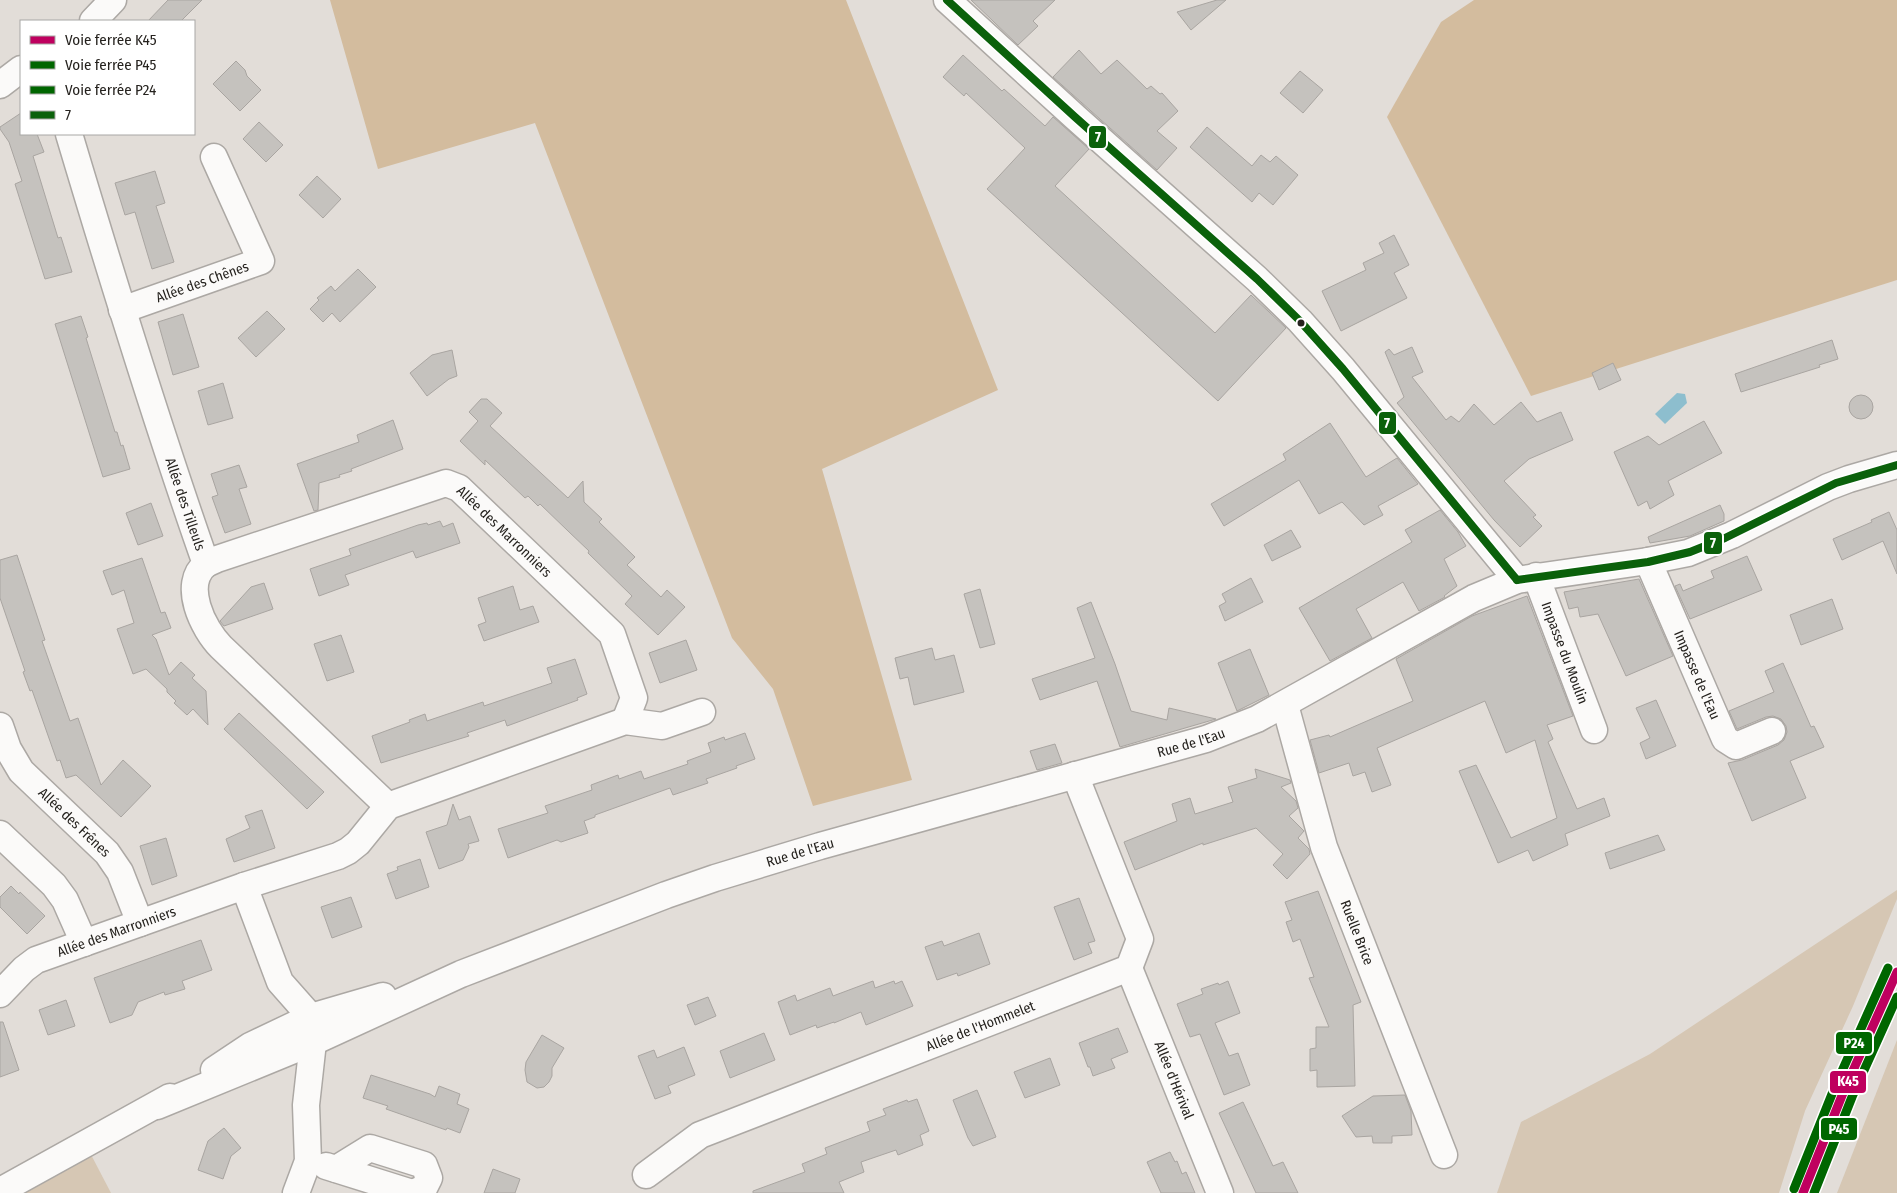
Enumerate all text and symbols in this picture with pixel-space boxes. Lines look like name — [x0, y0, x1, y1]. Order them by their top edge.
legend — [20, 20, 195, 135]
text: Voie ferrée K45 — [65, 31, 157, 49]
text: Voie ferrée P45 — [65, 56, 156, 74]
text: Voie ferrée P24 — [65, 81, 156, 99]
text: 7 — [65, 106, 71, 124]
line badge: 7 — [1088, 125, 1107, 149]
text: 7 — [1095, 129, 1101, 146]
street label: Allée des Chênes — [154, 258, 251, 306]
unlabelled marker — [1296, 318, 1306, 328]
line badge: 7 — [1378, 411, 1397, 435]
text: 7 — [1384, 415, 1390, 432]
street label: Allée des Tilleuls — [161, 456, 209, 553]
street label: Allée des Marronniers — [453, 482, 555, 581]
line badge: 7 — [1703, 531, 1723, 555]
text: 7 — [1710, 535, 1716, 552]
street label: Impasse du Moulin — [1537, 599, 1591, 706]
street label: Impasse de l'Eau — [1670, 628, 1723, 722]
street label: Rue de l'Eau — [1155, 724, 1227, 761]
street label: Allée des Frênes — [35, 784, 114, 861]
street label: Rue de l'Eau — [764, 835, 836, 871]
street label: Ruelle Brice — [1337, 898, 1377, 968]
street label: Allée des Marronniers — [55, 903, 178, 961]
street label: Allée de l'Hommelet — [924, 997, 1038, 1055]
line badge: P24 — [1835, 1031, 1873, 1055]
text: P24 — [1844, 1035, 1864, 1052]
street label: Allée d'Hérival — [1151, 1039, 1197, 1122]
line badge: K45 — [1829, 1070, 1867, 1094]
text: K45 — [1837, 1073, 1859, 1090]
line badge: P45 — [1820, 1117, 1858, 1141]
text: P45 — [1829, 1121, 1850, 1138]

